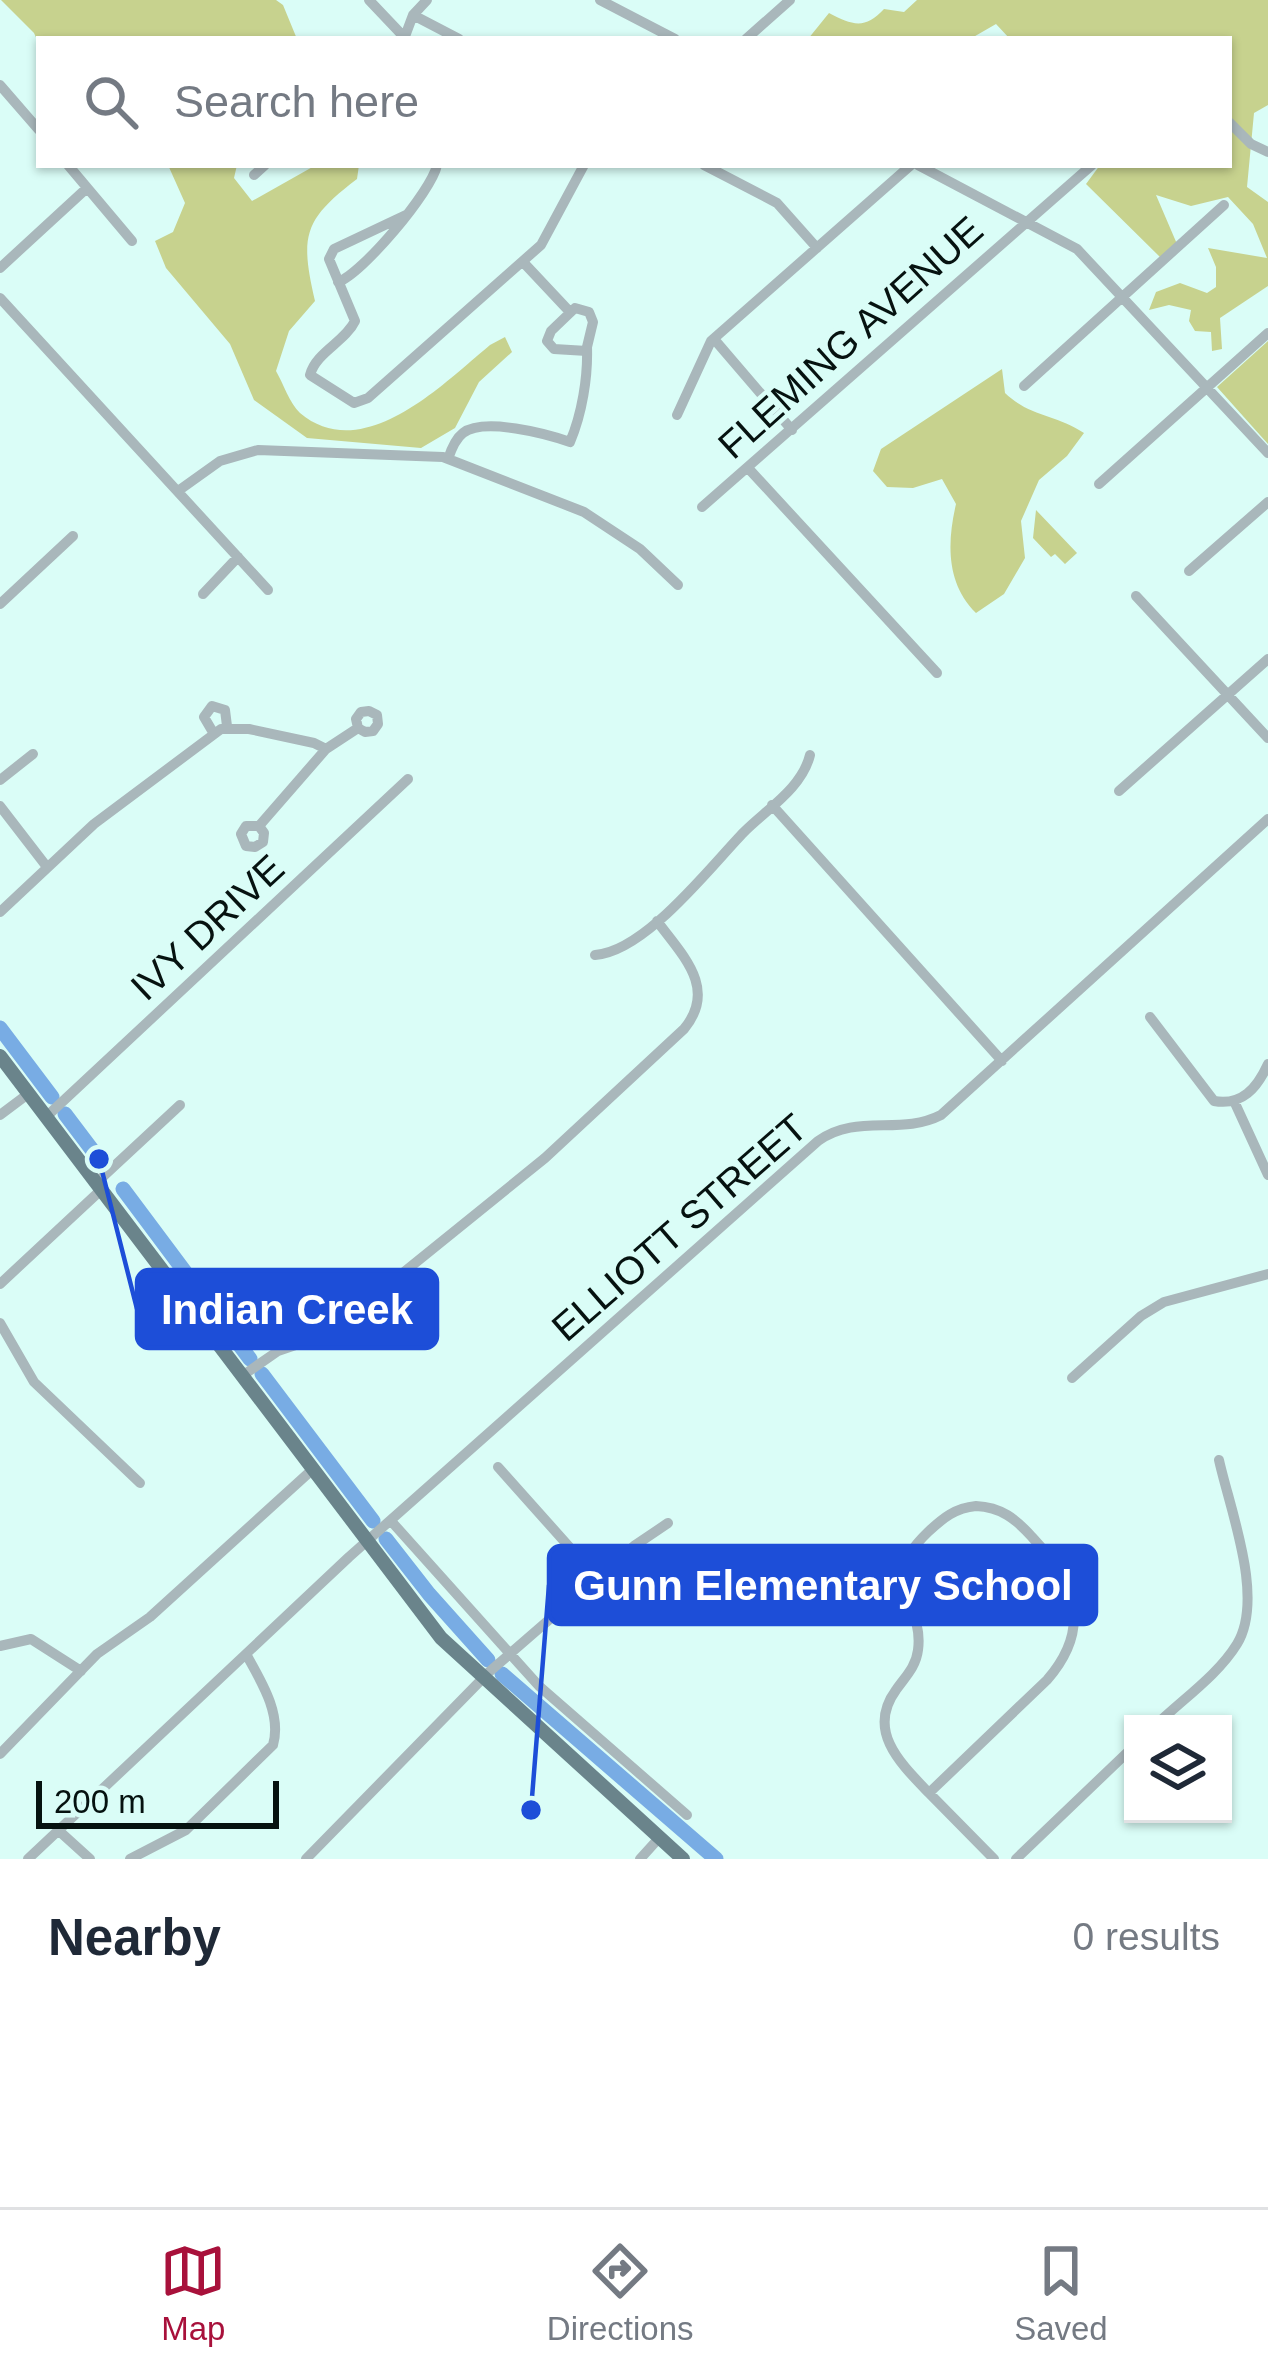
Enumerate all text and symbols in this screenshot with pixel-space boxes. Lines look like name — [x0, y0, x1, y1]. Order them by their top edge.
search box — [36, 36, 1232, 168]
icon: search — [78, 69, 144, 135]
text: Search here — [174, 76, 419, 127]
street label: FLEMING AVENUE — [710, 208, 991, 467]
street label: IVY DRIVE — [122, 846, 292, 1009]
street label: ELLIOTT STREET — [544, 1105, 815, 1349]
callout: Indian Creek — [137, 1270, 437, 1348]
text: Indian Creek — [161, 1286, 414, 1333]
callout: Gunn Elementary School — [549, 1546, 1096, 1624]
text: Gunn Elementary School — [573, 1562, 1073, 1609]
map controls — [1124, 1715, 1232, 1823]
button: layers — [1124, 1715, 1232, 1823]
scale bar — [36, 1775, 279, 1828]
text: 200 m — [54, 1783, 146, 1820]
text: Nearby — [48, 1909, 221, 1966]
text: 0 results — [1073, 1915, 1220, 1958]
tab: Map — [160, 2238, 226, 2348]
tab: Directions — [547, 2238, 694, 2348]
tab: Saved — [1014, 2238, 1108, 2348]

